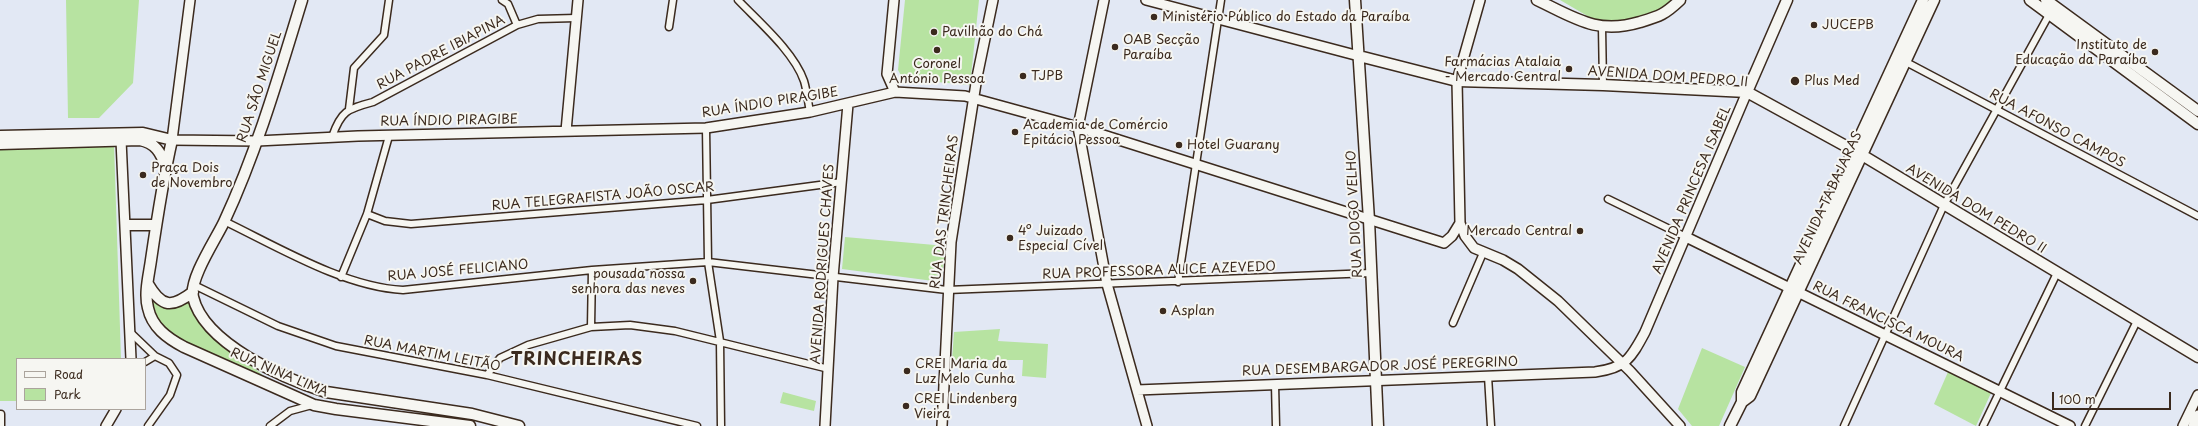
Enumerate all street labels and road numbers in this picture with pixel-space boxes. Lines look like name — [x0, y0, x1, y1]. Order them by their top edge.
street label: RUA PADRE IBIAPINA — [374, 13, 508, 93]
street label: RUA SÃO MIGUEL — [235, 29, 285, 145]
street label: AVENIDA DOM PEDRO II — [1587, 64, 1749, 90]
street label: RUA ÍNDIO PIRAGIBE — [701, 85, 839, 121]
street label: RUA AFONSO CAMPOS — [1986, 87, 2128, 171]
street label: AVENIDA PRINCESA ISABEL — [1649, 104, 1735, 276]
street label: RUA ÍNDIO PIRAGIBE — [380, 112, 518, 130]
street label: AVENIDA TABAJARAS — [1790, 129, 1866, 267]
street label: RUA DAS TRINCHEIRAS — [928, 134, 962, 290]
street label: RUA DIOGO VELHO — [1344, 150, 1366, 278]
street label: AVENIDA DOM PEDRO II — [1903, 161, 2049, 257]
street label: AVENIDA RODRIGUES CHAVES — [808, 163, 838, 365]
street label: RUA TELEGRAFISTA JOÃO OSCAR — [491, 179, 715, 215]
street label: RUA JOSÉ FELICIANO — [387, 257, 529, 285]
street label: RUA PROFESSORA ALICE AZEVEDO — [1042, 259, 1276, 283]
street label: RUA FRANCISCA MOURA — [1810, 279, 1966, 365]
street label: RUA MARTIM LEITÃO — [362, 333, 502, 375]
street label: RUA NINA LIMA — [228, 345, 330, 401]
street label: RUA DESEMBARGADOR JOSÉ PEREGRINO — [1242, 354, 1518, 380]

